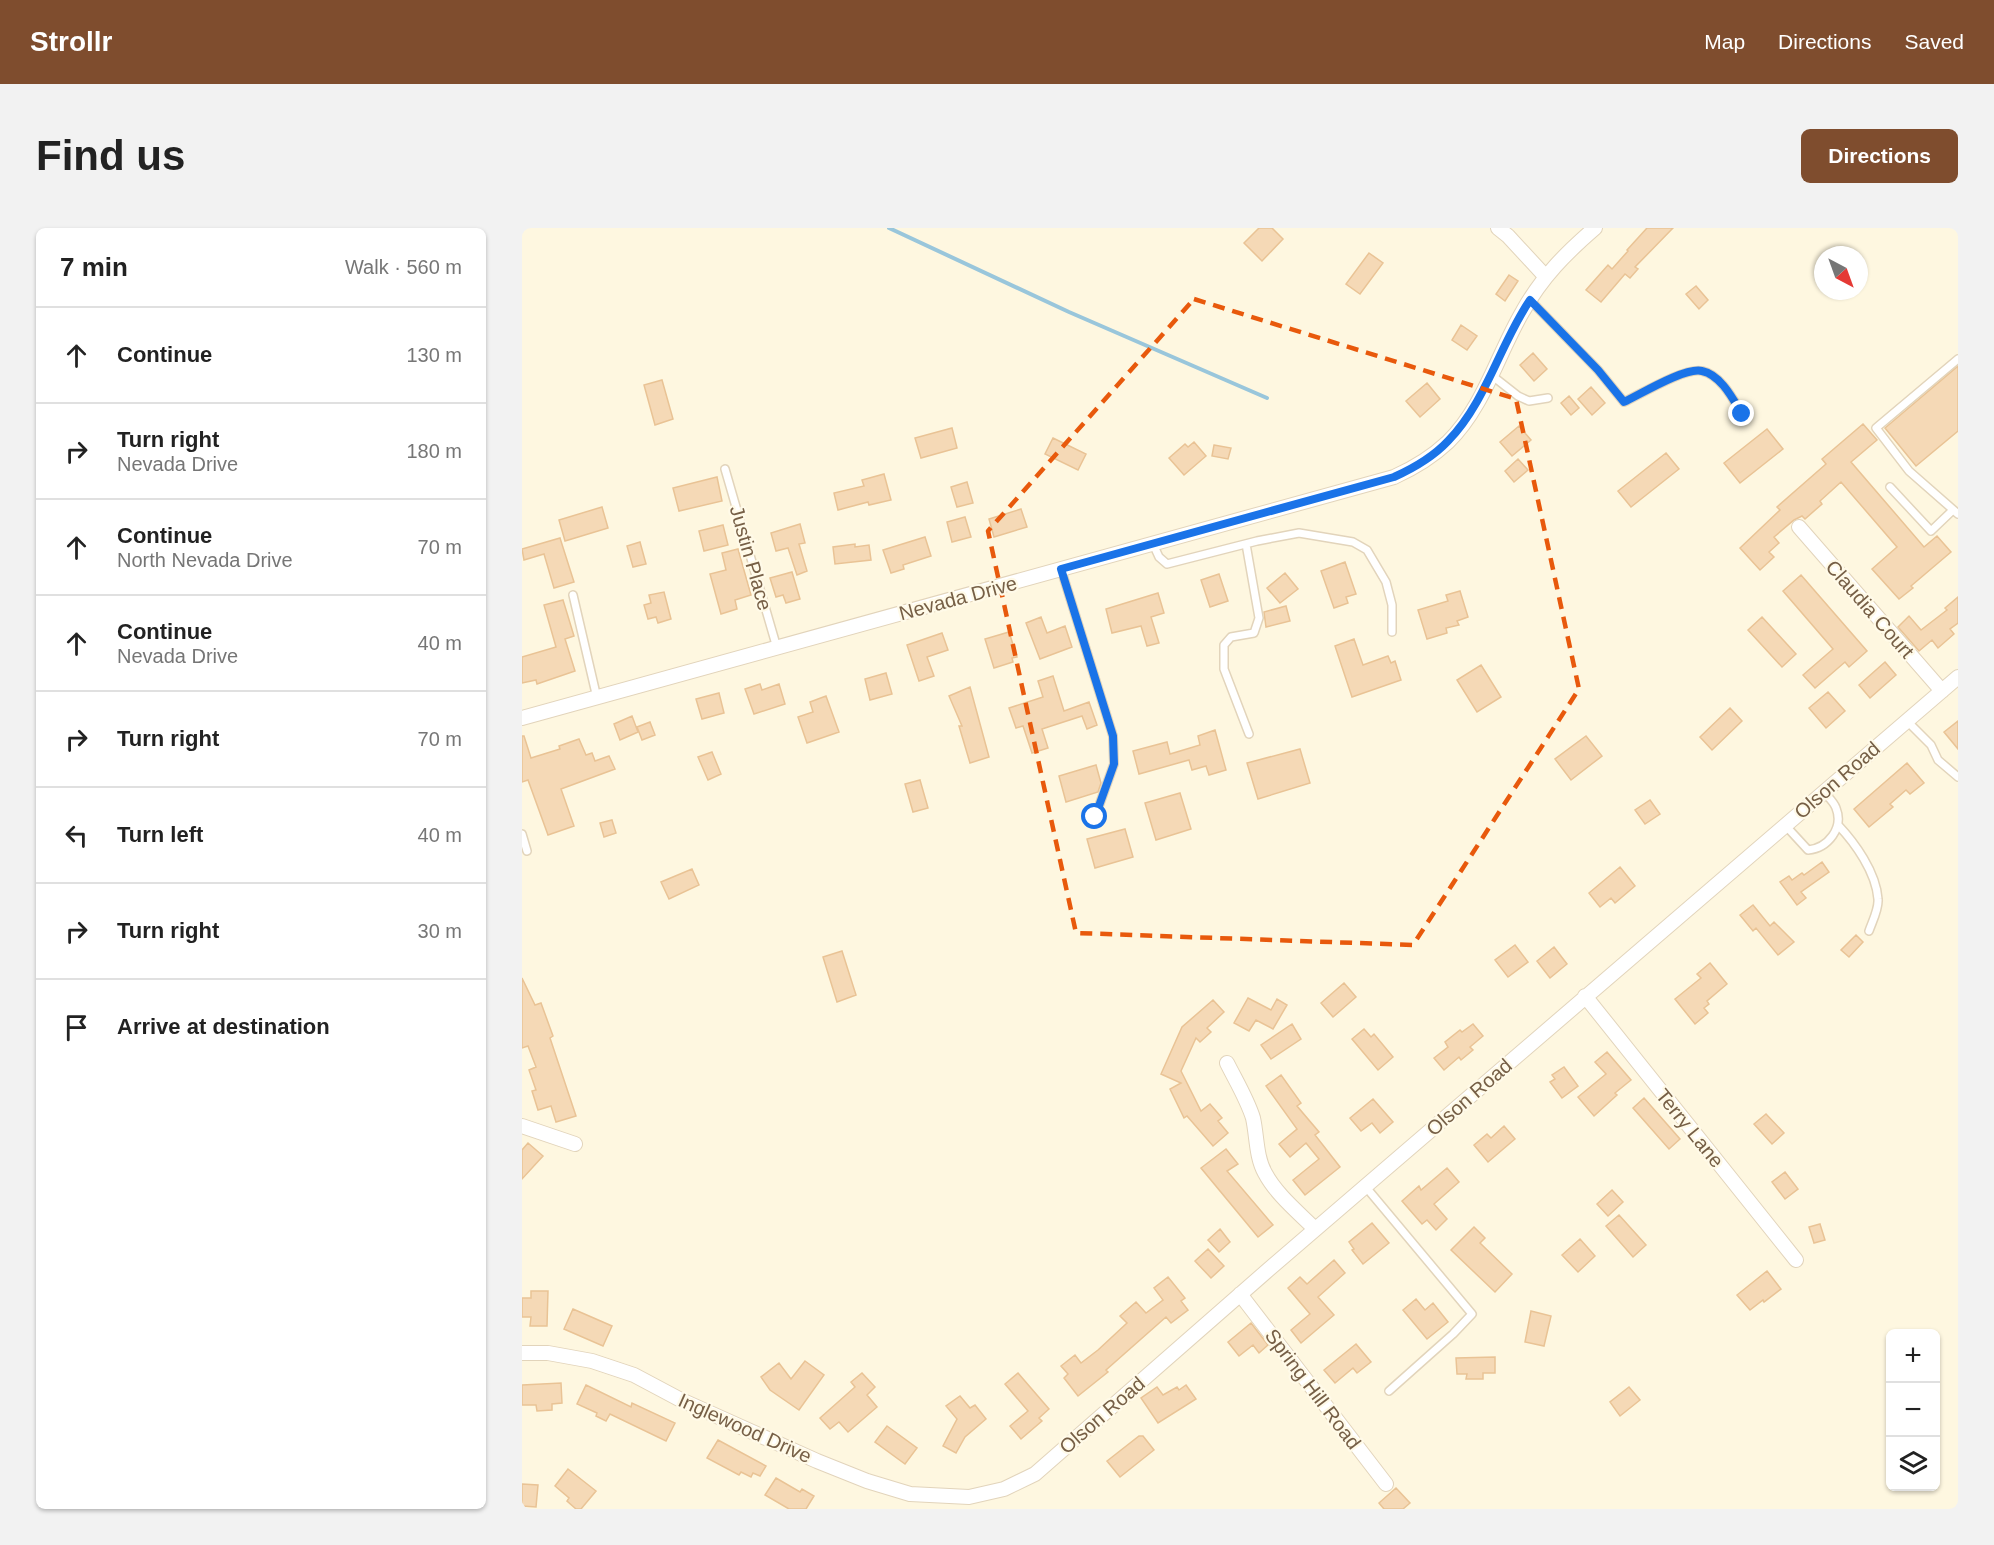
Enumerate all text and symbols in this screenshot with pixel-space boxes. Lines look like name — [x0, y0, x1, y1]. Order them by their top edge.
text: Strollr — [30, 26, 112, 57]
text: Map — [1704, 30, 1745, 53]
text: Directions — [1778, 30, 1871, 53]
text: Saved — [1904, 30, 1964, 53]
button: Directions — [1801, 129, 1958, 183]
text: Find us — [36, 132, 185, 179]
north arrow — [1814, 246, 1868, 300]
text: 7 min — [60, 252, 128, 282]
text: Walk · 560 m — [345, 256, 462, 278]
icon: ahead — [60, 339, 93, 372]
text: Continue — [117, 342, 212, 367]
text: 130 m — [406, 344, 462, 366]
route end — [1728, 400, 1754, 426]
text: Turn right — [117, 427, 219, 452]
icon: right — [60, 435, 93, 468]
text: 180 m — [406, 440, 462, 462]
text: Nevada Drive — [117, 453, 238, 475]
street label: Justin Place — [726, 503, 776, 613]
text: Continue — [117, 523, 212, 548]
icon: ahead — [60, 531, 93, 564]
text: 70 m — [418, 536, 462, 558]
text: North Nevada Drive — [117, 549, 293, 571]
street label: Claudia Court — [1822, 556, 1919, 663]
street label: Nevada Drive — [897, 572, 1019, 624]
text: Continue — [117, 619, 212, 644]
icon: ahead — [60, 627, 93, 660]
text: 40 m — [418, 632, 462, 654]
text: Nevada Drive — [117, 645, 238, 667]
icon: right — [60, 723, 93, 756]
text: Turn right — [117, 726, 219, 751]
text: 70 m — [418, 728, 462, 750]
street label: Olson Road — [1790, 737, 1884, 823]
route start — [1081, 803, 1107, 829]
icon: left — [60, 819, 93, 852]
text: Turn left — [117, 822, 203, 847]
text: 40 m — [418, 824, 462, 846]
icon: right — [60, 915, 93, 948]
text: Turn right — [117, 918, 219, 943]
text: 30 m — [418, 920, 462, 942]
icon: arrive — [60, 1011, 93, 1044]
text: Arrive at destination — [117, 1014, 330, 1039]
street label: Olson Road — [1422, 1054, 1516, 1140]
street label: Terry Lane — [1652, 1084, 1728, 1172]
street label: Spring Hill Road — [1261, 1325, 1365, 1453]
map controls — [1886, 1329, 1940, 1491]
button: + — [1886, 1329, 1940, 1383]
street label: Olson Road — [1055, 1372, 1149, 1458]
button: − — [1886, 1383, 1940, 1437]
street label: Inglewood Drive — [675, 1389, 815, 1467]
button: layers — [1886, 1437, 1940, 1491]

